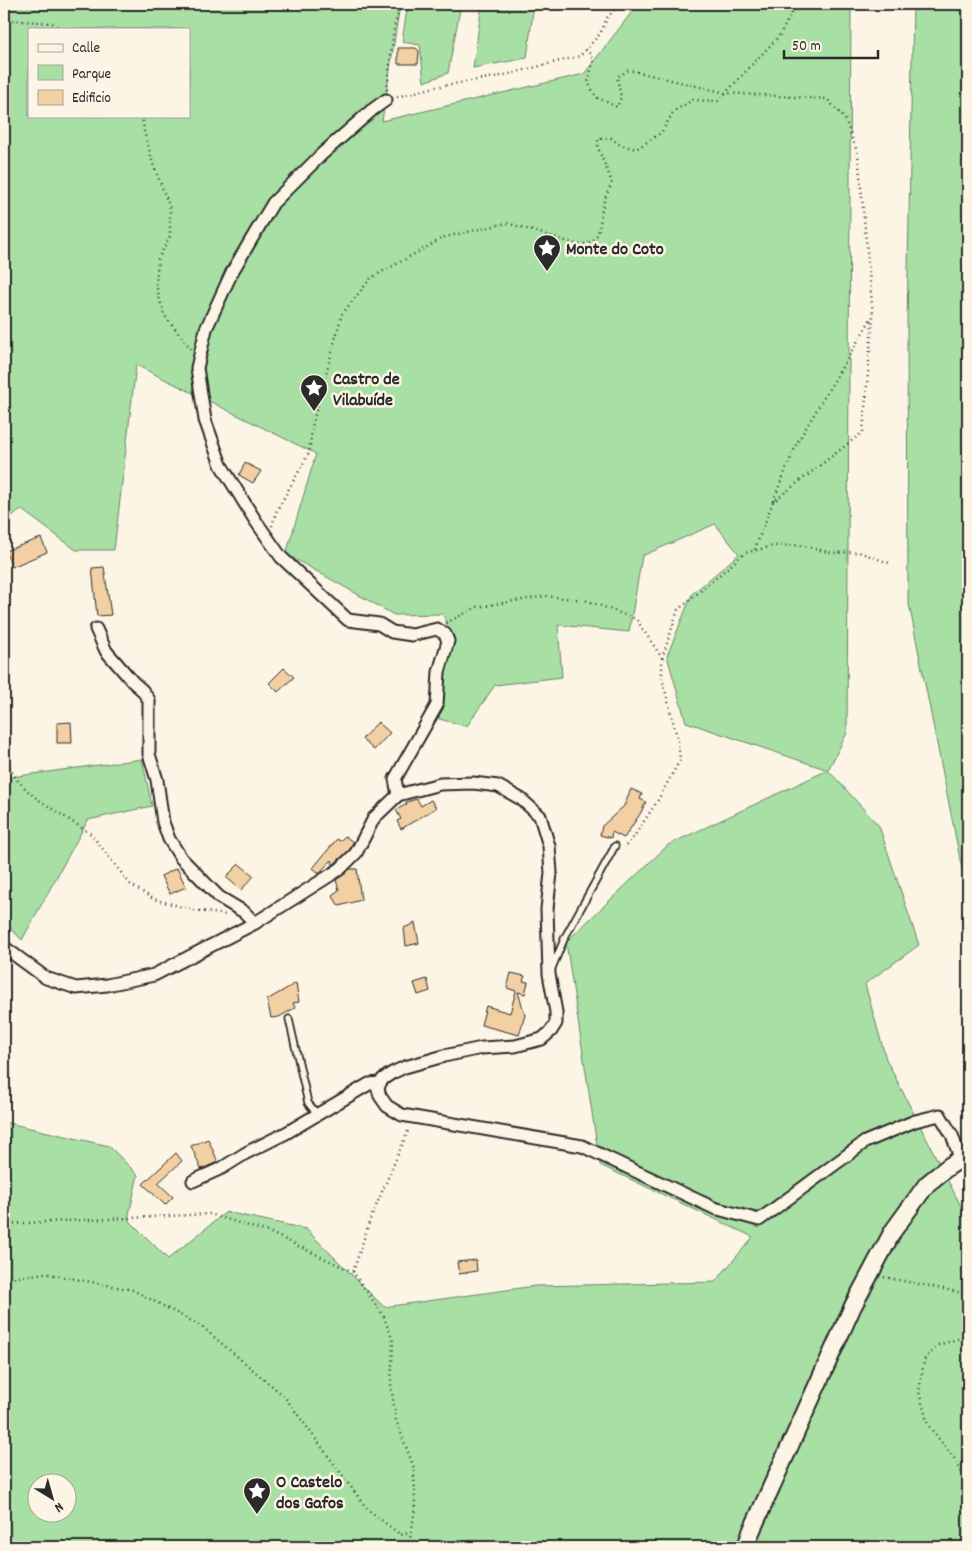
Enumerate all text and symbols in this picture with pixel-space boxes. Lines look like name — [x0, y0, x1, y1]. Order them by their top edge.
legend — [28, 28, 190, 118]
scale bar — [784, 28, 878, 60]
text: 50 m — [792, 36, 821, 58]
text: Calle — [72, 38, 101, 60]
text: Parque — [72, 64, 112, 86]
text: Edificio — [72, 88, 111, 110]
place icon: Monte do Coto — [532, 233, 562, 272]
place label: Monte do Coto — [566, 238, 664, 263]
place label: Castro de Vilabuíde — [333, 368, 400, 414]
place icon: Castro de Vilabuíde — [299, 373, 329, 412]
place label: O Castelo dos Gafos — [276, 1471, 344, 1517]
north arrow — [28, 1474, 78, 1524]
place icon: O Castelo dos Gafos — [242, 1476, 272, 1515]
text: N — [50, 1497, 67, 1517]

